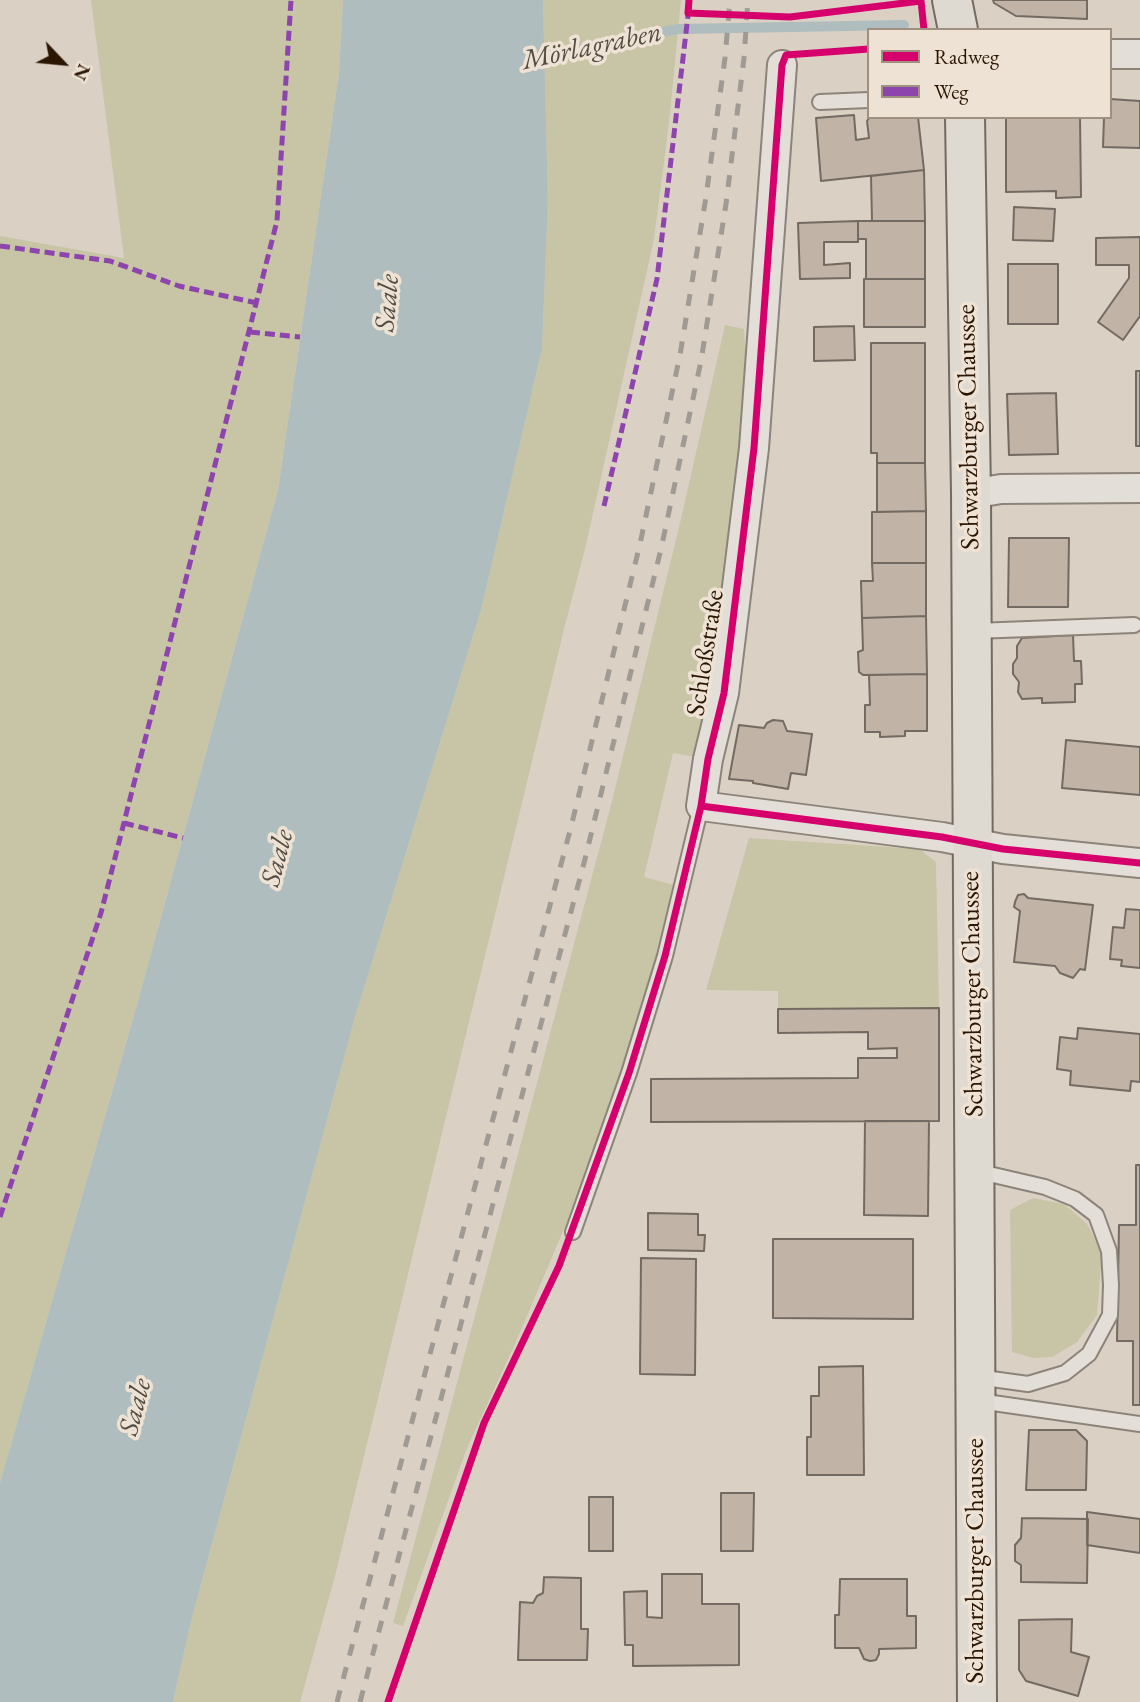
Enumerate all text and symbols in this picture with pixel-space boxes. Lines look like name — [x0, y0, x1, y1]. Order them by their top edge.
water label: Mörlagraben — [519, 16, 665, 78]
north arrow — [28, 28, 98, 98]
legend — [867, 28, 1112, 119]
text: Radweg — [934, 43, 999, 70]
text: N — [68, 60, 97, 85]
text: Weg — [934, 78, 968, 105]
water label: Saale — [369, 273, 407, 333]
street label: Schwarzburger Chaussee — [951, 304, 987, 550]
street label: Schloßstraße — [681, 588, 731, 718]
water label: Saale — [254, 826, 302, 890]
street label: Schwarzburger Chaussee — [955, 871, 991, 1117]
water label: Saale — [112, 1375, 160, 1439]
street label: Schwarzburger Chaussee — [960, 1438, 992, 1684]

